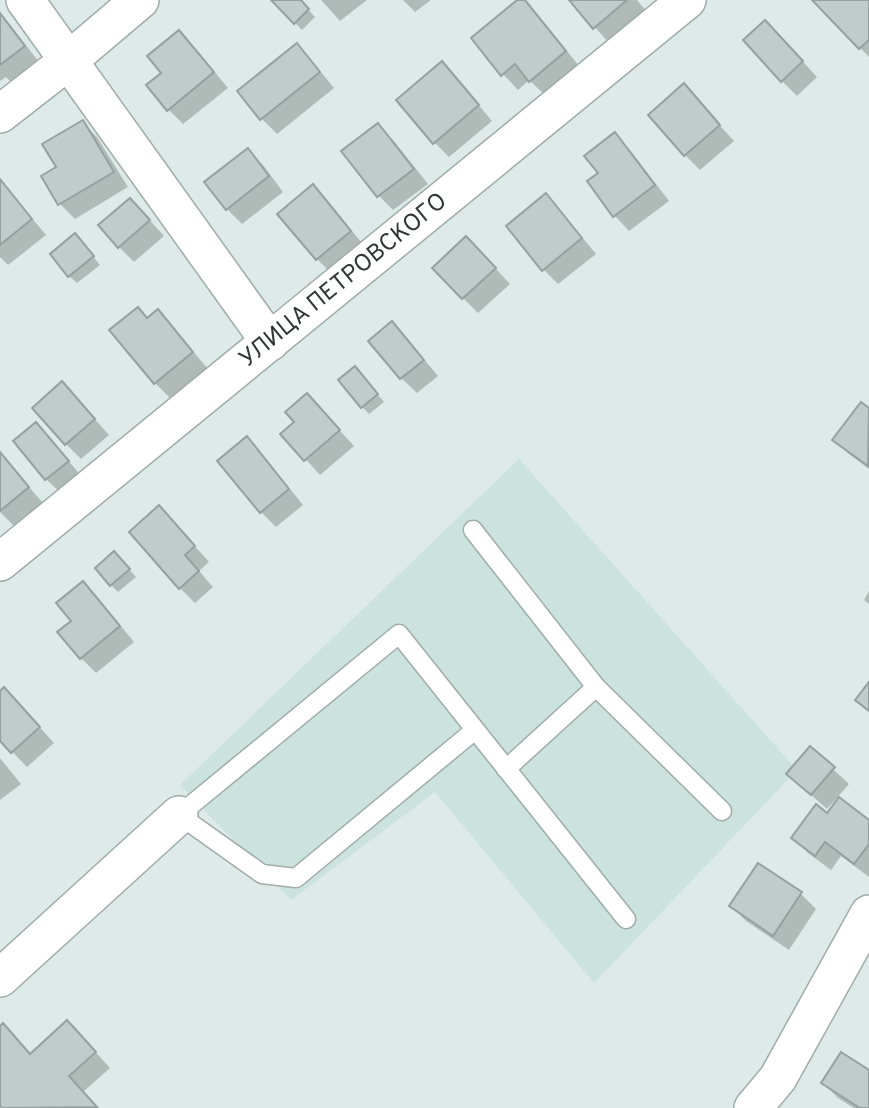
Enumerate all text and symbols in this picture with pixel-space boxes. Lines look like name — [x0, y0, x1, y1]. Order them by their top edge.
street label: УЛИЦА ПЕТРОВСКОГО — [234, 187, 454, 375]

